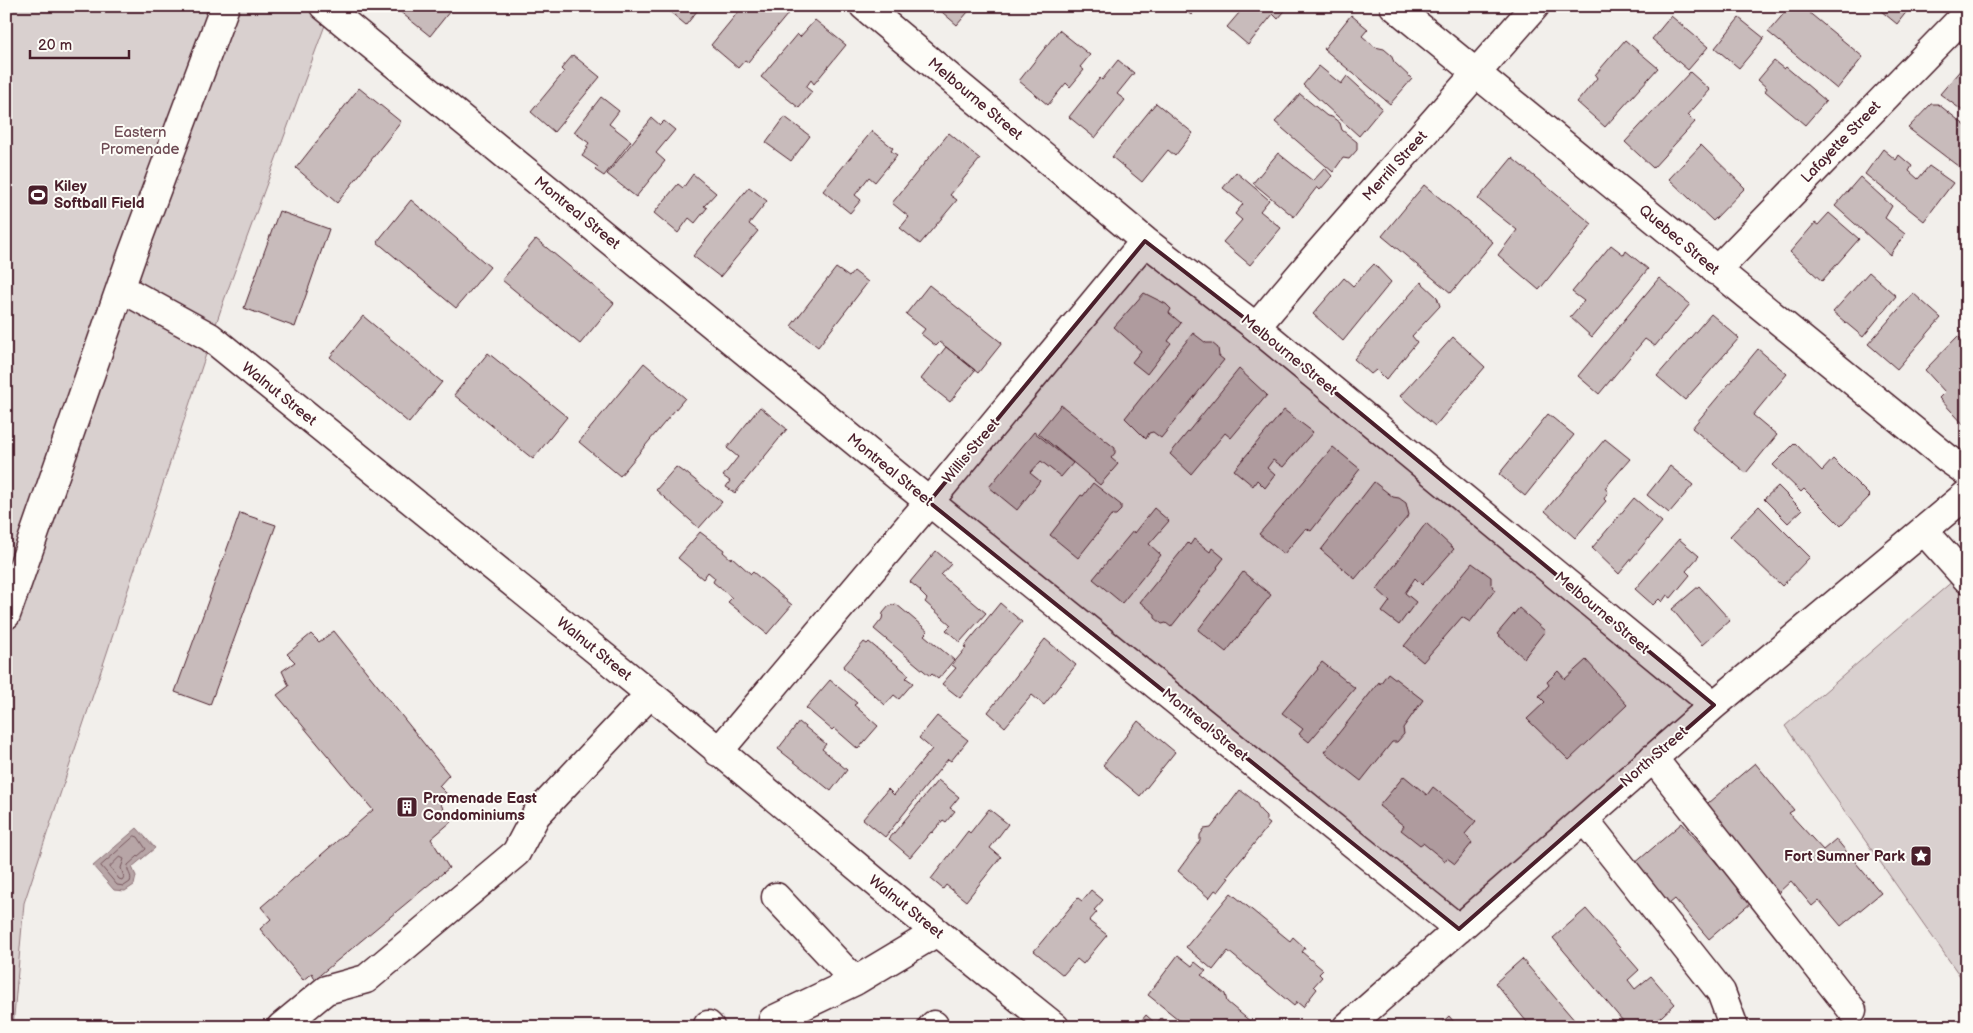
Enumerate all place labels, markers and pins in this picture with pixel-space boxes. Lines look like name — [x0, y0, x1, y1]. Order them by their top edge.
place label: Kiley Softball Field — [54, 177, 145, 213]
sports icon: Kiley Softball Field — [26, 183, 50, 207]
place label: Promenade East Condominiums — [423, 789, 537, 825]
building icon: Promenade East Condominiums — [395, 795, 419, 819]
place icon: Fort Sumner Park — [1909, 844, 1933, 868]
place label: Fort Sumner Park — [1784, 847, 1905, 866]

